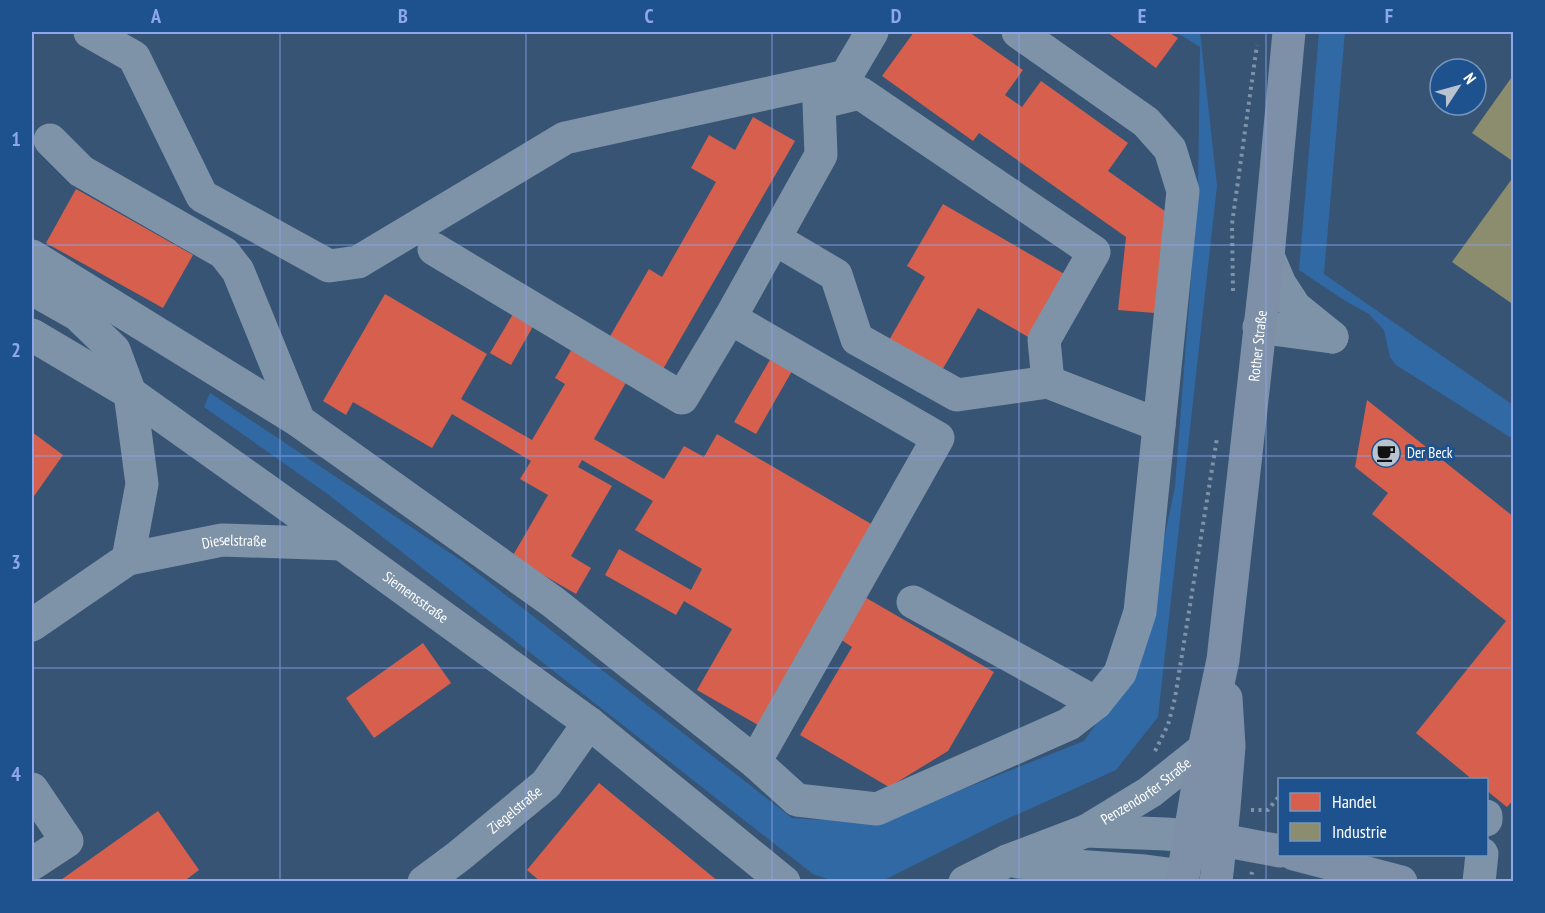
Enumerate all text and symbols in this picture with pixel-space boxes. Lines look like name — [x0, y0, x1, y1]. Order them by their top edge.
text: A — [150, 3, 162, 29]
text: B — [398, 3, 408, 29]
text: C — [644, 3, 654, 29]
text: D — [891, 3, 902, 29]
text: E — [1138, 3, 1146, 29]
text: F — [1385, 3, 1393, 29]
north arrow — [1428, 57, 1488, 117]
text: N — [1460, 69, 1481, 88]
text: 1 — [11, 126, 21, 152]
street label: Rother Straße — [1244, 309, 1271, 382]
text: 2 — [11, 337, 21, 363]
cafe icon: Der Beck — [1370, 437, 1402, 469]
place label: Der Beck — [1407, 443, 1453, 462]
street label: Dieselstraße — [200, 530, 267, 553]
text: 3 — [11, 549, 21, 575]
street label: Siemensstraße — [379, 567, 452, 627]
street label: Penzendorfer Straße — [1097, 753, 1195, 829]
text: 4 — [11, 761, 21, 787]
legend — [1278, 778, 1488, 856]
street label: Ziegelstraße — [483, 781, 546, 837]
text: Handel — [1332, 790, 1377, 813]
text: Industrie — [1332, 820, 1387, 843]

